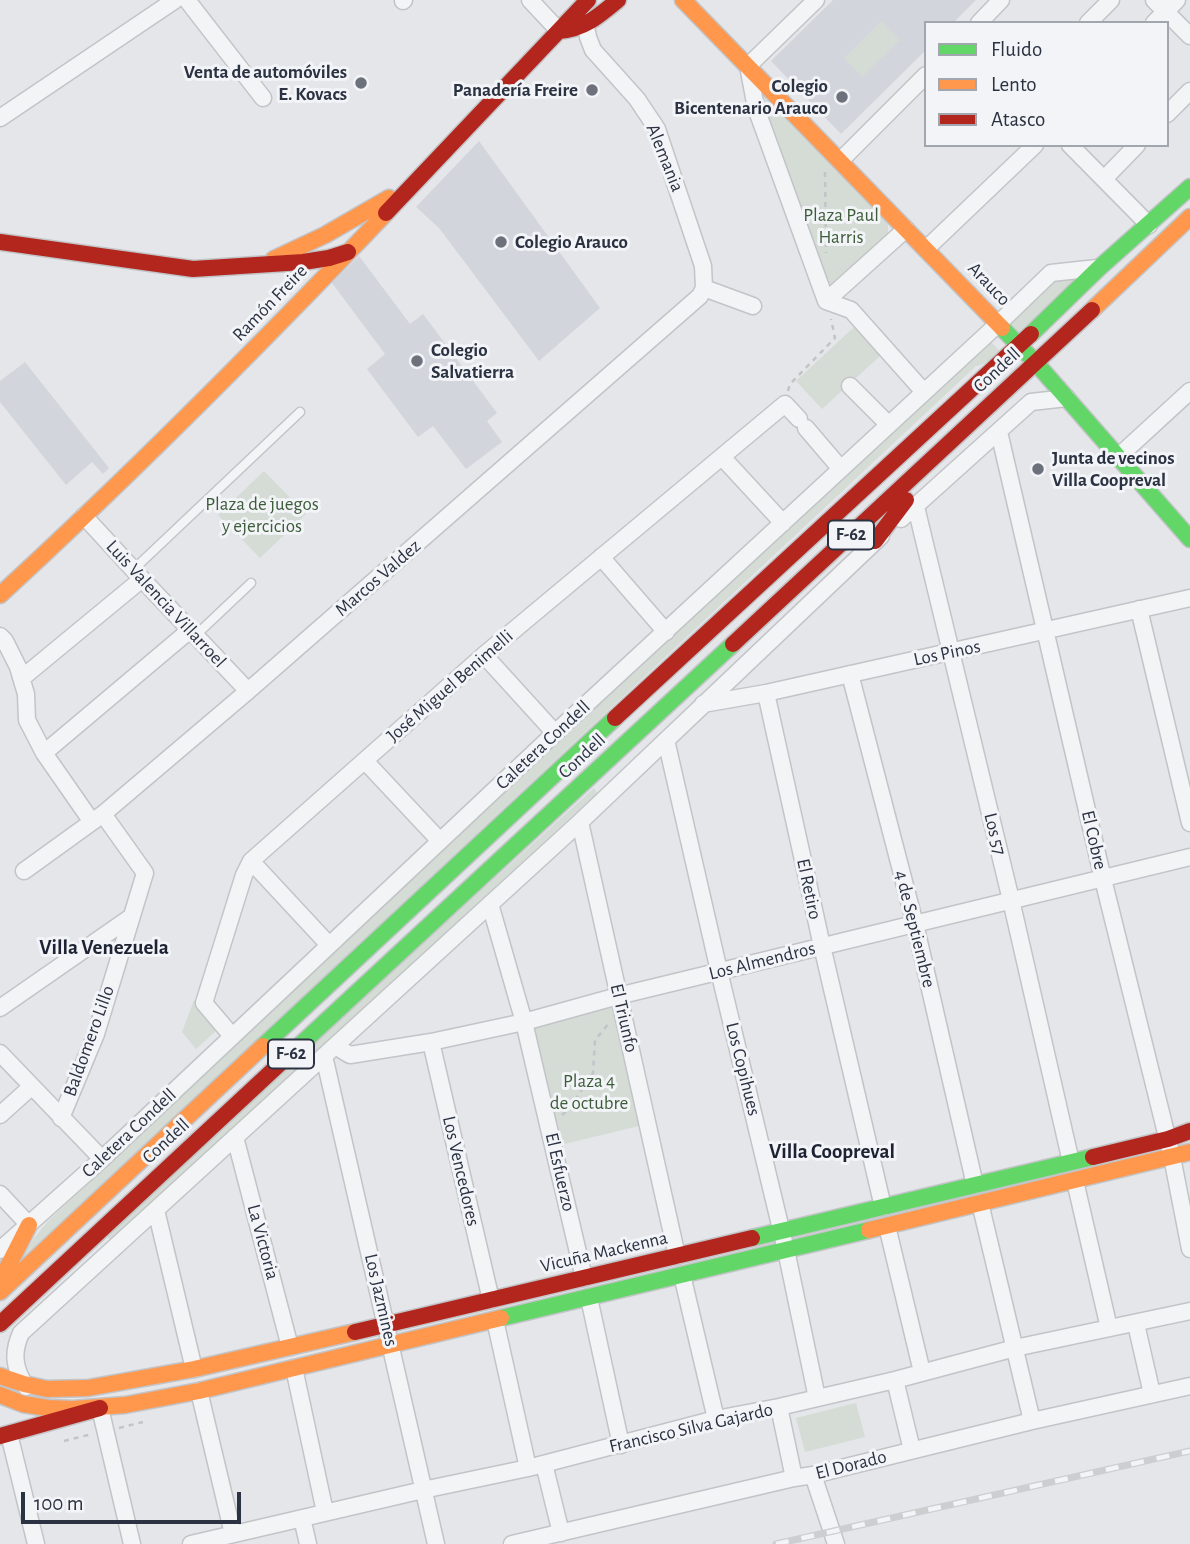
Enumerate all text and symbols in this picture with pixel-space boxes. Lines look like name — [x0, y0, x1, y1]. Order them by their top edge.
legend — [924, 21, 1169, 147]
text: Fluido — [991, 39, 1042, 60]
place label: Venta de automóviles E. Kovacs — [184, 61, 347, 105]
text: Lento — [991, 74, 1037, 95]
marker: Venta de automóviles E. Kovacs — [353, 75, 369, 91]
place label: Colegio Bicentenario Arauco — [674, 75, 828, 119]
place label: Panadería Freire — [453, 79, 578, 101]
marker: Panadería Freire — [584, 82, 600, 98]
marker: Colegio Bicentenario Arauco — [834, 89, 850, 105]
text: Atasco — [991, 109, 1045, 130]
street label: Alemania — [641, 121, 689, 195]
park label: Plaza Paul Harris — [803, 204, 879, 248]
place label: Colegio Arauco — [515, 231, 628, 253]
marker: Colegio Arauco — [493, 234, 509, 250]
street label: Arauco — [963, 257, 1015, 311]
street label: Ramón Freire — [228, 260, 312, 346]
place label: Colegio Salvatierra — [431, 339, 514, 383]
street label: Condell — [969, 342, 1025, 398]
marker: Colegio Salvatierra — [409, 353, 425, 369]
place label: Junta de vecinos Villa Coopreval — [1052, 447, 1174, 491]
marker: Junta de vecinos Villa Coopreval — [1030, 461, 1046, 477]
park label: Plaza de juegos y ejercicios — [205, 493, 319, 537]
road number: F-62 — [828, 520, 874, 550]
street label: Luis Valencia Villarroel — [101, 535, 231, 673]
street label: Marcos Valdez — [331, 535, 425, 621]
street label: José Miguel Benimelli — [382, 625, 518, 747]
street label: Los Pinos — [911, 635, 983, 671]
street label: Caletera Condell — [491, 695, 595, 795]
street label: Condell — [554, 728, 610, 784]
street label: El Cobre — [1076, 808, 1112, 872]
street label: Los 57 — [979, 810, 1011, 858]
street label: El Retiro — [791, 856, 827, 922]
street label: 4 de Septiembre — [889, 868, 941, 990]
district label: Villa Venezuela — [39, 935, 169, 961]
street label: Los Almendros — [706, 937, 818, 985]
street label: Baldomero Lillo — [58, 982, 120, 1100]
street label: El Triunfo — [605, 982, 643, 1054]
street label: Los Copihues — [720, 1020, 766, 1118]
road number: F-62 — [268, 1040, 314, 1069]
park label: Plaza 4 de octubre — [550, 1070, 628, 1114]
street label: Caletera Condell — [77, 1083, 181, 1183]
street label: Condell — [138, 1113, 194, 1169]
street label: Los Vencedores — [437, 1114, 485, 1228]
street label: El Esfuerzo — [540, 1130, 580, 1214]
district label: Villa Coopreval — [769, 1139, 895, 1165]
street label: La Victoria — [242, 1202, 284, 1282]
street label: Vicuña Mackenna — [538, 1226, 670, 1278]
street label: Los Jazmines — [359, 1251, 403, 1349]
street label: Francisco Silva Gajardo — [607, 1398, 775, 1458]
street label: El Dorado — [813, 1445, 889, 1485]
scale bar — [24, 1478, 245, 1522]
text: 100 m — [34, 1493, 84, 1514]

